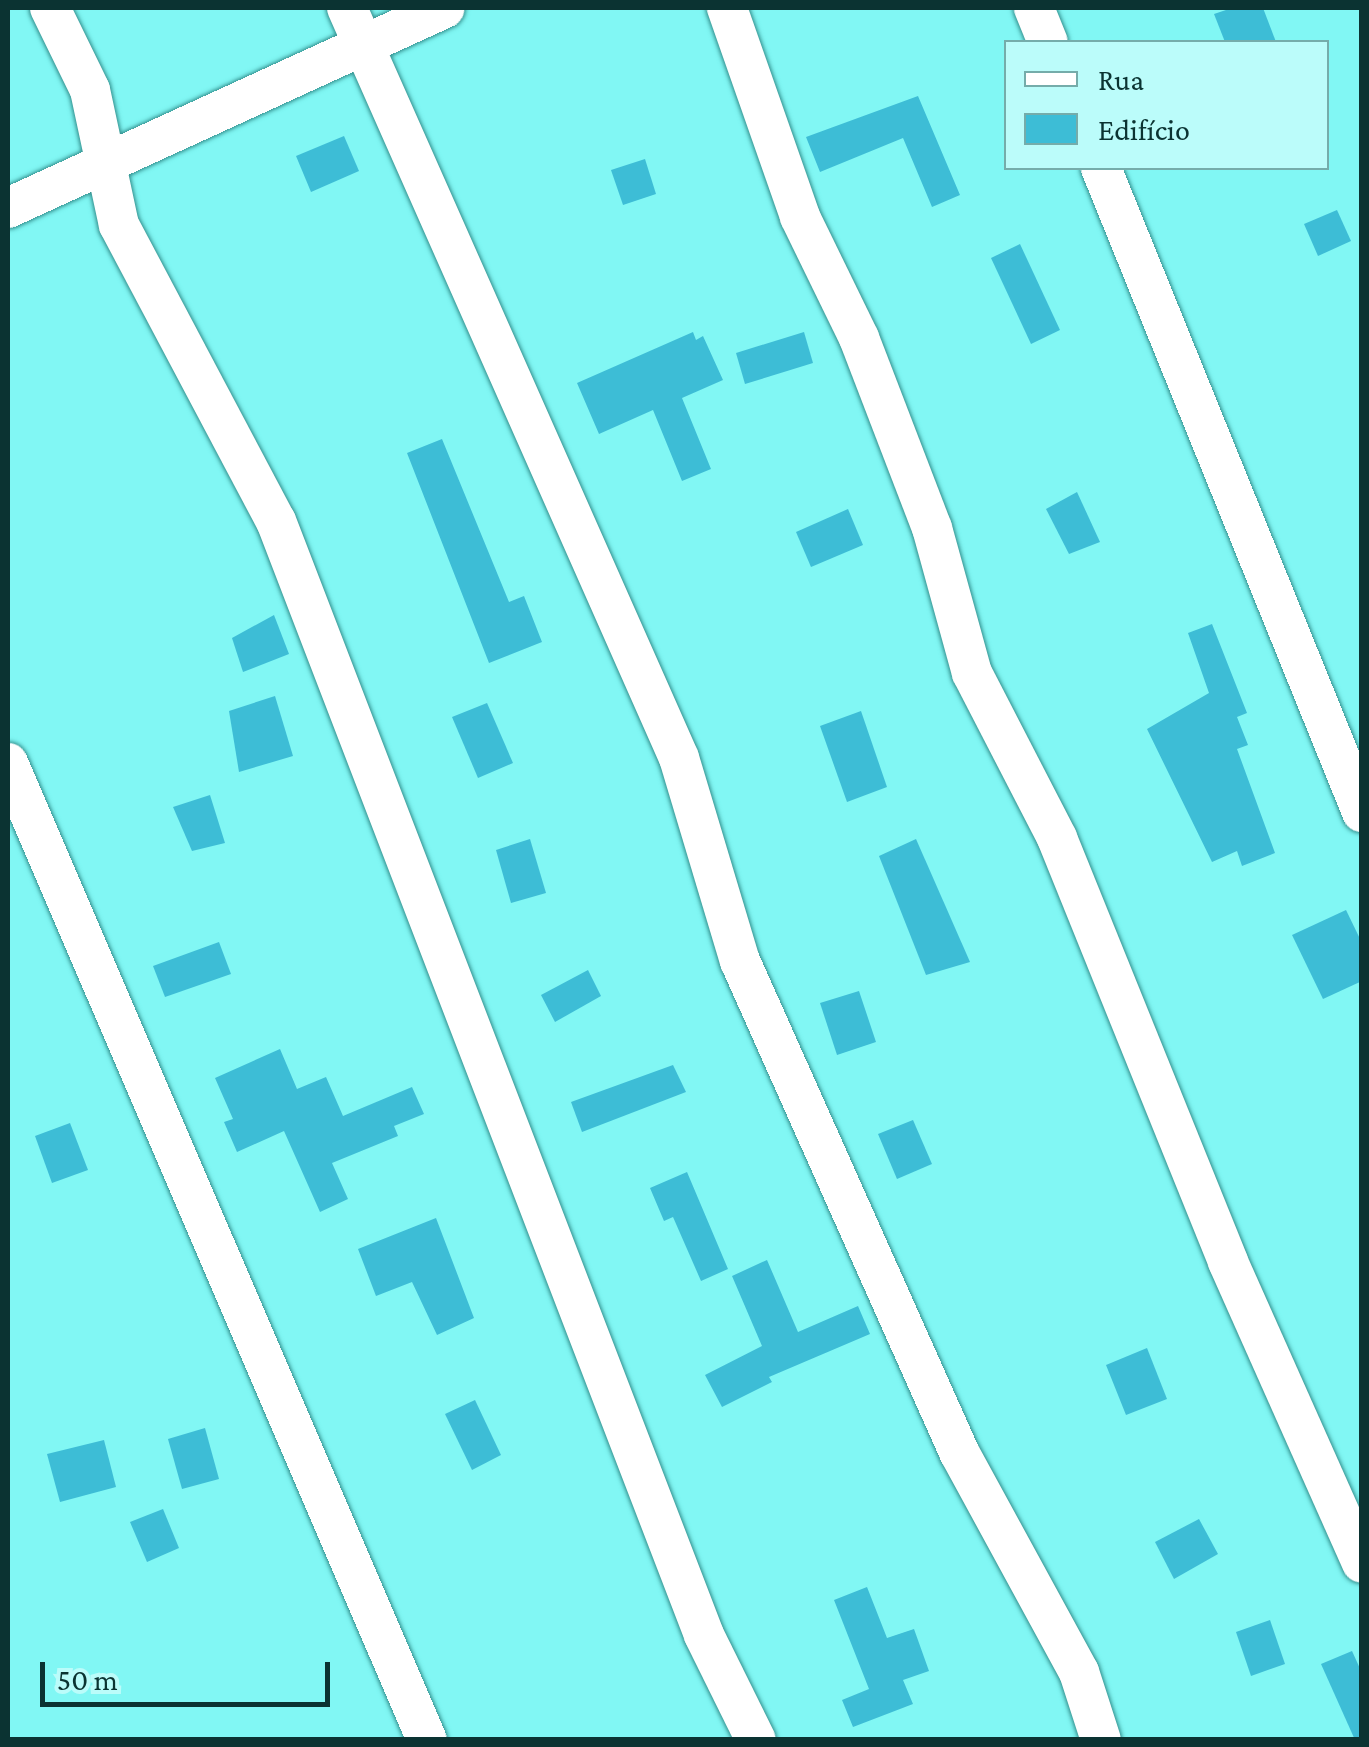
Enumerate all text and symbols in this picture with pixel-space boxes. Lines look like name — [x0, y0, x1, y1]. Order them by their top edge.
legend — [1004, 40, 1329, 170]
text: Rua — [1098, 63, 1144, 96]
text: Edifício — [1098, 113, 1190, 146]
scale bar — [45, 1642, 335, 1704]
text: 50 m — [57, 1663, 118, 1696]

